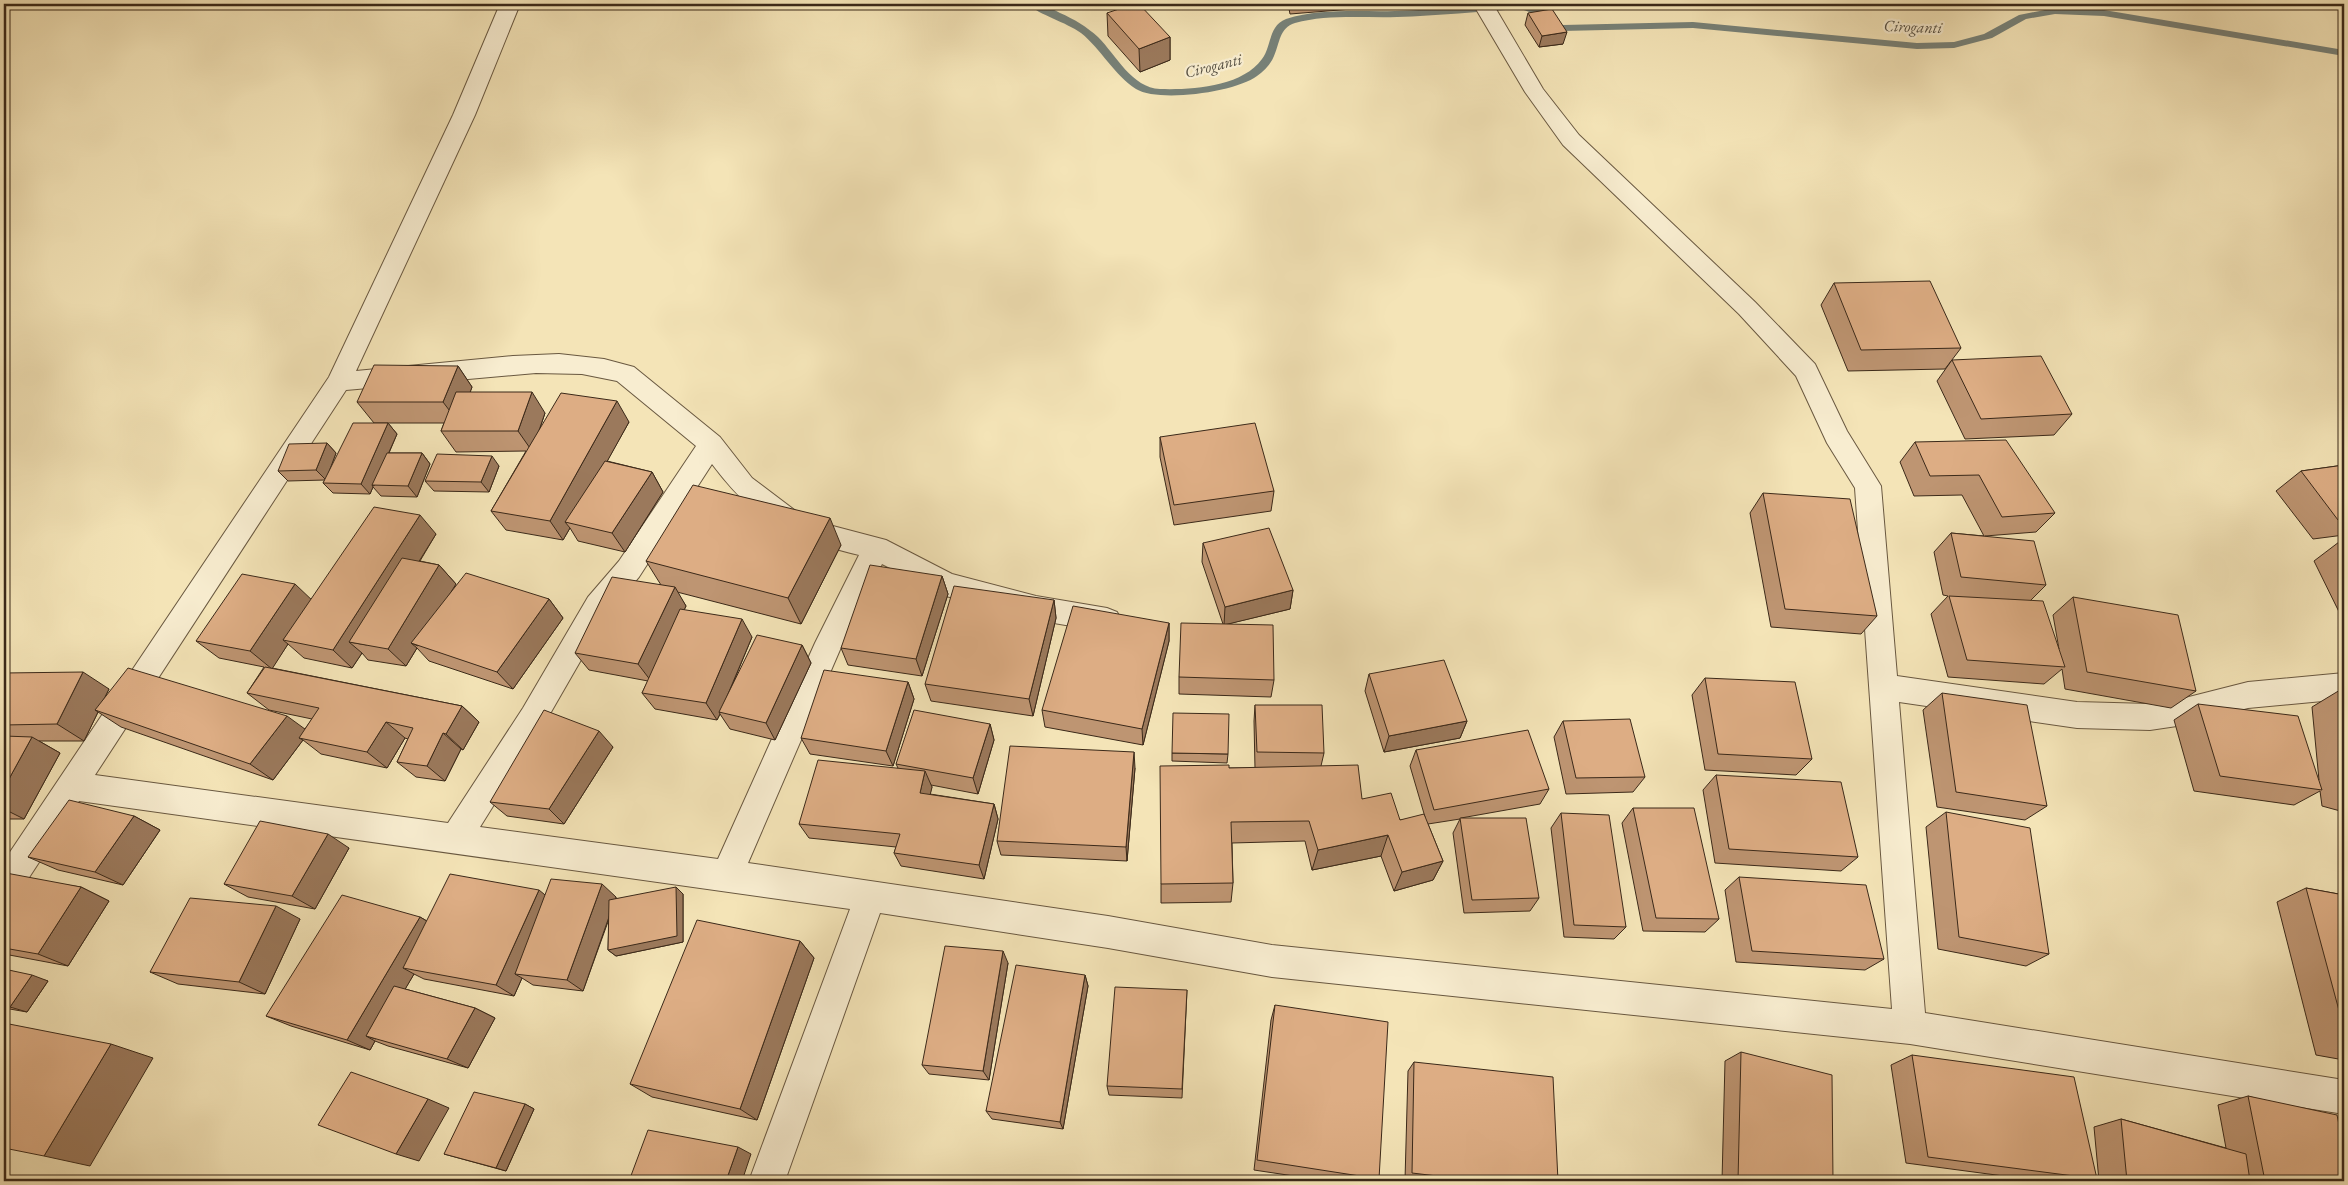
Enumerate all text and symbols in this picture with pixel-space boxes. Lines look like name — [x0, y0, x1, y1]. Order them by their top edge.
water label: Ciroganti — [1883, 15, 1944, 38]
water label: Ciroganti — [1182, 48, 1245, 83]

